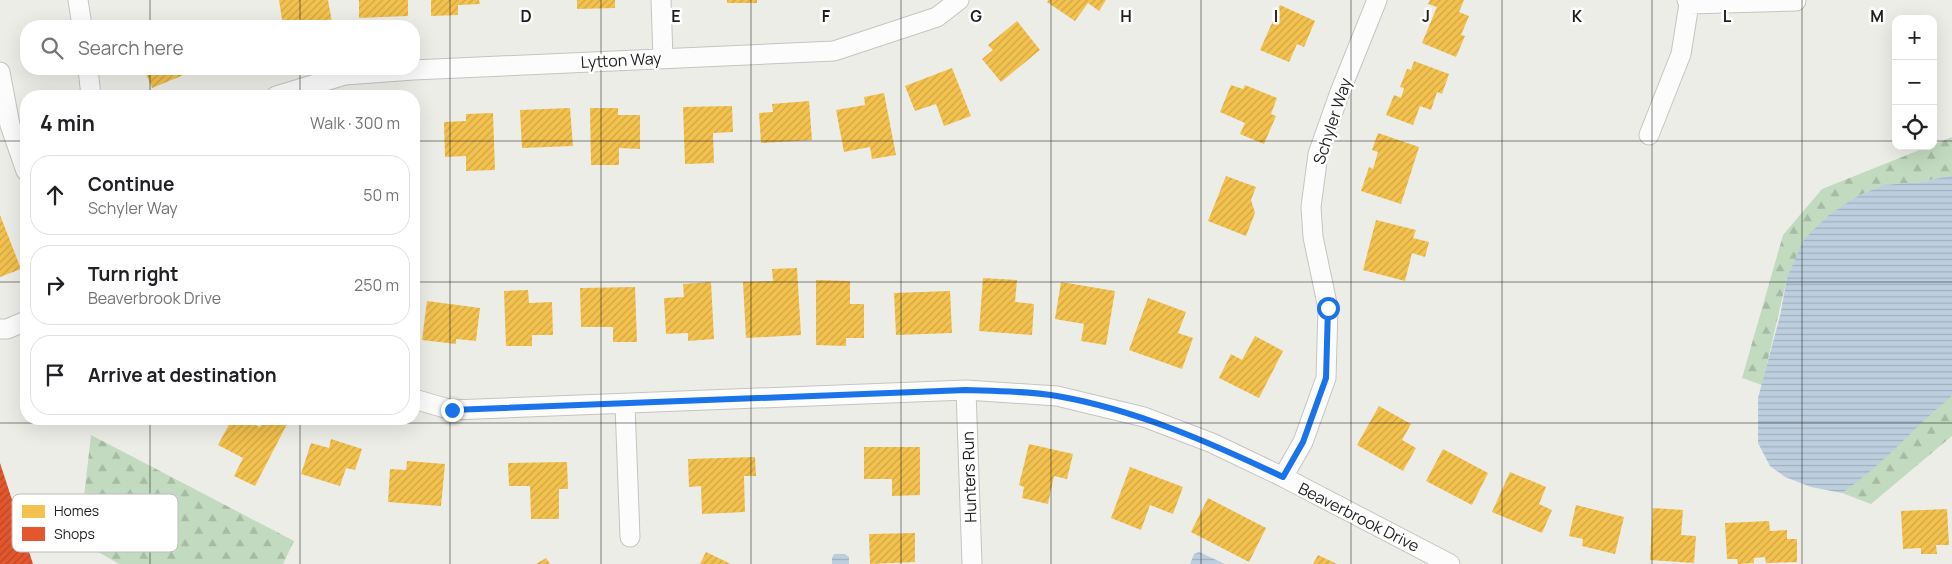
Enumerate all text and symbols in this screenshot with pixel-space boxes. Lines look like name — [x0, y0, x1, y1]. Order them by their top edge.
text: D — [520, 5, 532, 27]
text: E — [671, 5, 681, 27]
text: F — [822, 5, 831, 27]
text: G — [970, 5, 982, 27]
text: H — [1120, 5, 1132, 27]
text: I — [1274, 5, 1278, 27]
text: J — [1422, 5, 1430, 27]
text: K — [1572, 5, 1583, 27]
text: L — [1723, 5, 1732, 27]
text: M — [1870, 5, 1884, 27]
map controls — [1892, 15, 1937, 150]
button: + — [1892, 15, 1937, 60]
search box — [20, 20, 420, 75]
icon: search — [38, 34, 66, 62]
text: Search here — [78, 35, 184, 61]
street label: Lytton Way — [580, 47, 663, 73]
button: − — [1892, 60, 1937, 105]
street label: Schyler Way — [1308, 74, 1357, 167]
button: locate — [1892, 105, 1937, 150]
text: 4 min — [40, 109, 95, 137]
text: Walk · 300 m — [310, 112, 400, 134]
text: Continue — [88, 171, 174, 197]
icon: ahead — [41, 181, 69, 209]
text: 50 m — [363, 184, 399, 206]
text: Schyler Way — [88, 197, 178, 219]
text: Turn right — [88, 261, 178, 287]
icon: right — [41, 271, 69, 299]
text: 250 m — [354, 274, 399, 296]
text: Beaverbrook Drive — [88, 287, 221, 309]
route start — [1317, 297, 1340, 320]
icon: arrive — [41, 361, 69, 389]
text: Arrive at destination — [88, 362, 277, 388]
route end — [441, 399, 464, 422]
street label: Hunters Run — [956, 431, 982, 523]
street label: Beaverbrook Drive — [1295, 477, 1423, 557]
legend — [12, 494, 178, 552]
text: Homes — [54, 501, 99, 520]
text: Shops — [54, 524, 95, 543]

